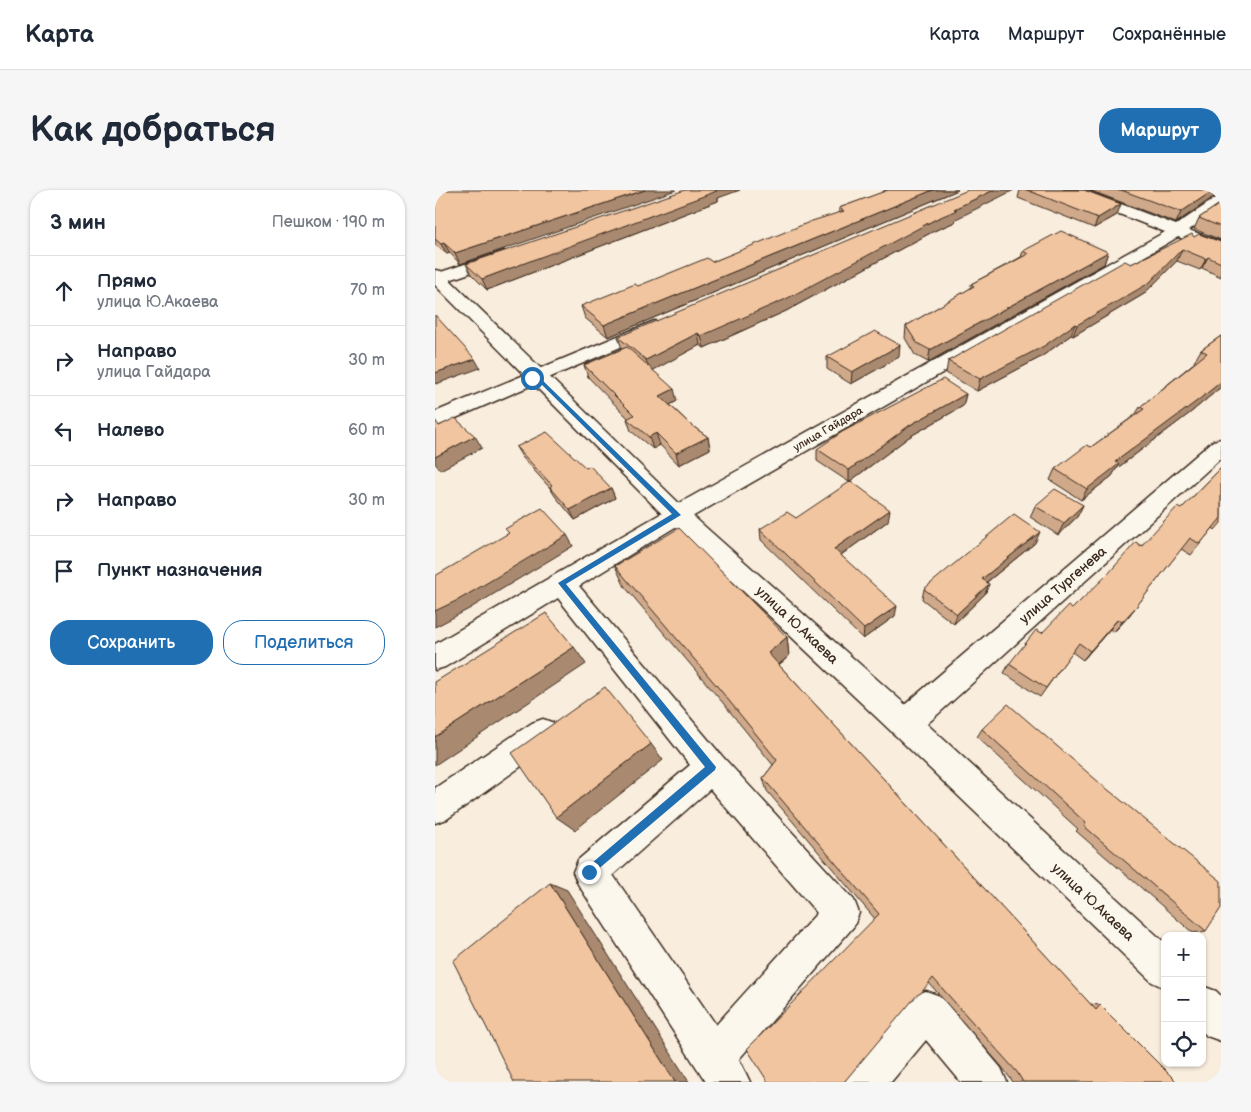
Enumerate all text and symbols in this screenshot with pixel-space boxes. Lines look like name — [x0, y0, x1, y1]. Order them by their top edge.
text: Карта — [25, 20, 94, 49]
text: Карта — [929, 24, 980, 45]
text: Маршрут — [1008, 24, 1084, 45]
text: Сохранённые — [1112, 24, 1226, 45]
button: Маршрут — [1099, 108, 1221, 153]
text: Как добраться — [30, 109, 276, 152]
text: 3 мин — [50, 210, 106, 235]
text: Пешком · 190 m — [272, 213, 385, 232]
text: Прямо — [97, 270, 157, 293]
icon: ahead — [50, 277, 78, 305]
text: 70 m — [350, 281, 385, 300]
text: улица Ю.Акаева — [97, 293, 219, 312]
text: Направо — [97, 340, 177, 363]
icon: right — [50, 347, 78, 375]
text: 30 m — [348, 351, 385, 370]
text: улица Гайдара — [97, 363, 211, 382]
route start — [521, 367, 544, 390]
street label: улица Гайдара — [791, 404, 866, 454]
icon: left — [50, 417, 78, 445]
text: Налево — [97, 419, 164, 442]
text: 60 m — [348, 421, 385, 440]
icon: right — [50, 487, 78, 515]
text: Направо — [97, 489, 177, 512]
text: 30 m — [348, 491, 385, 510]
street label: улица Тургенева — [1016, 542, 1110, 627]
icon: arrive — [50, 557, 78, 585]
text: Пункт назначения — [97, 559, 262, 582]
street label: улица Ю.Акаева — [752, 583, 842, 668]
button: Сохранить — [50, 620, 213, 665]
button: Поделиться — [223, 620, 385, 665]
street label: улица Ю.Акаева — [1048, 860, 1138, 945]
route end — [578, 861, 601, 884]
map controls — [1161, 932, 1206, 1067]
button: + — [1161, 932, 1206, 977]
button: − — [1161, 977, 1206, 1022]
button: locate — [1161, 1022, 1206, 1067]

